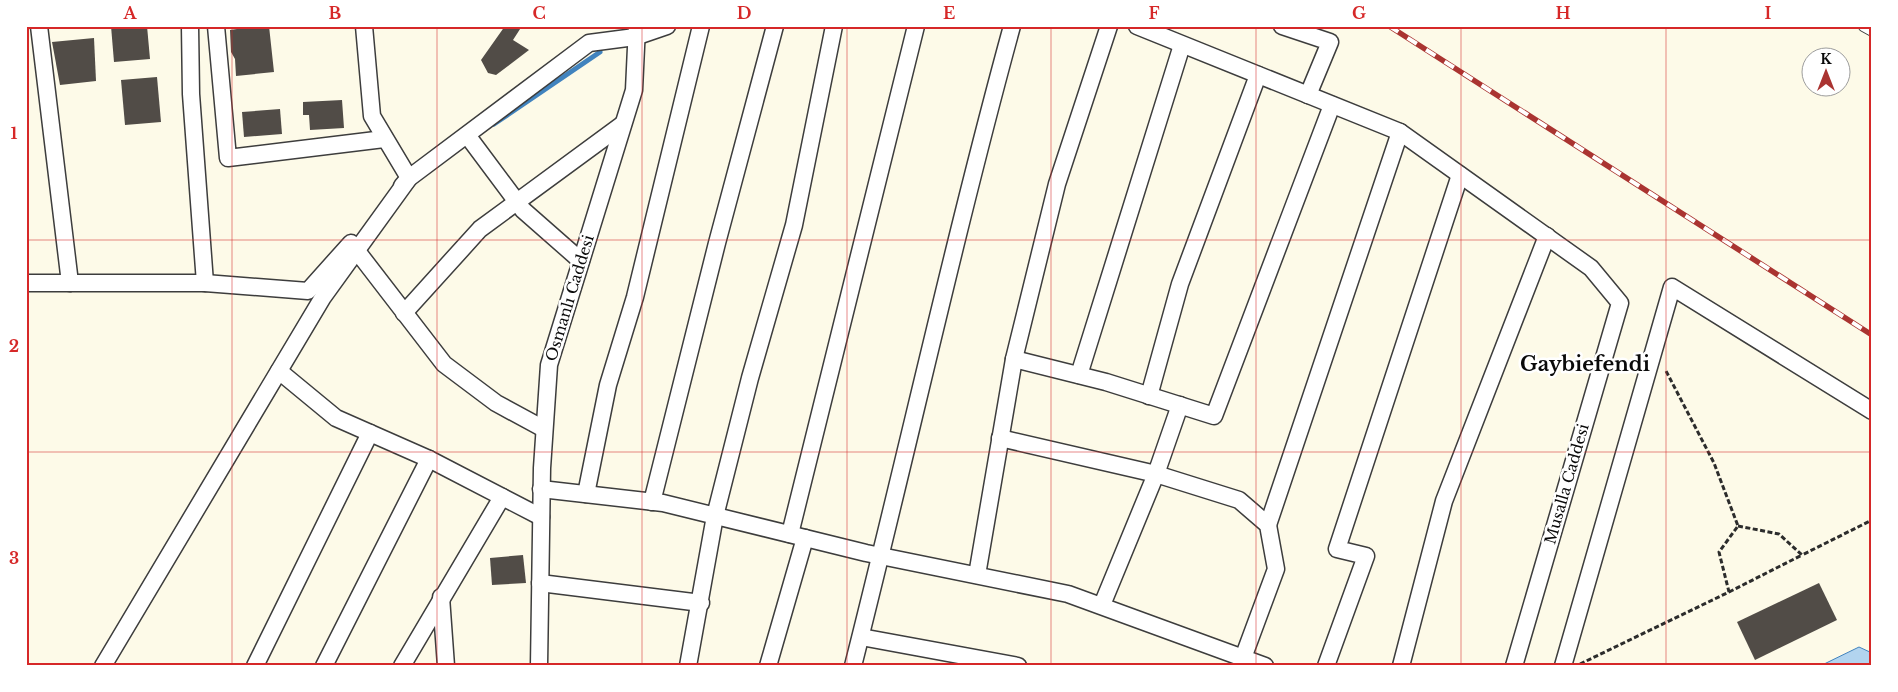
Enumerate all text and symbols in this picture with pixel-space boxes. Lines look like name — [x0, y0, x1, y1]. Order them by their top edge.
text: A — [123, 3, 138, 23]
text: B — [329, 3, 342, 23]
text: C — [532, 3, 546, 23]
text: D — [737, 3, 751, 23]
text: E — [943, 3, 955, 23]
text: F — [1148, 3, 1160, 23]
text: G — [1352, 3, 1366, 23]
text: H — [1555, 3, 1571, 23]
text: I — [1765, 3, 1772, 23]
north arrow — [1800, 48, 1850, 98]
text: K — [1820, 50, 1832, 68]
text: 1 — [11, 123, 18, 143]
street label: Osmanlı Caddesi — [541, 232, 598, 363]
text: 2 — [9, 336, 19, 356]
district label: Gaybiefendi — [1520, 352, 1650, 376]
street label: Musalla Caddesi — [1540, 421, 1593, 546]
text: 3 — [9, 548, 19, 568]

